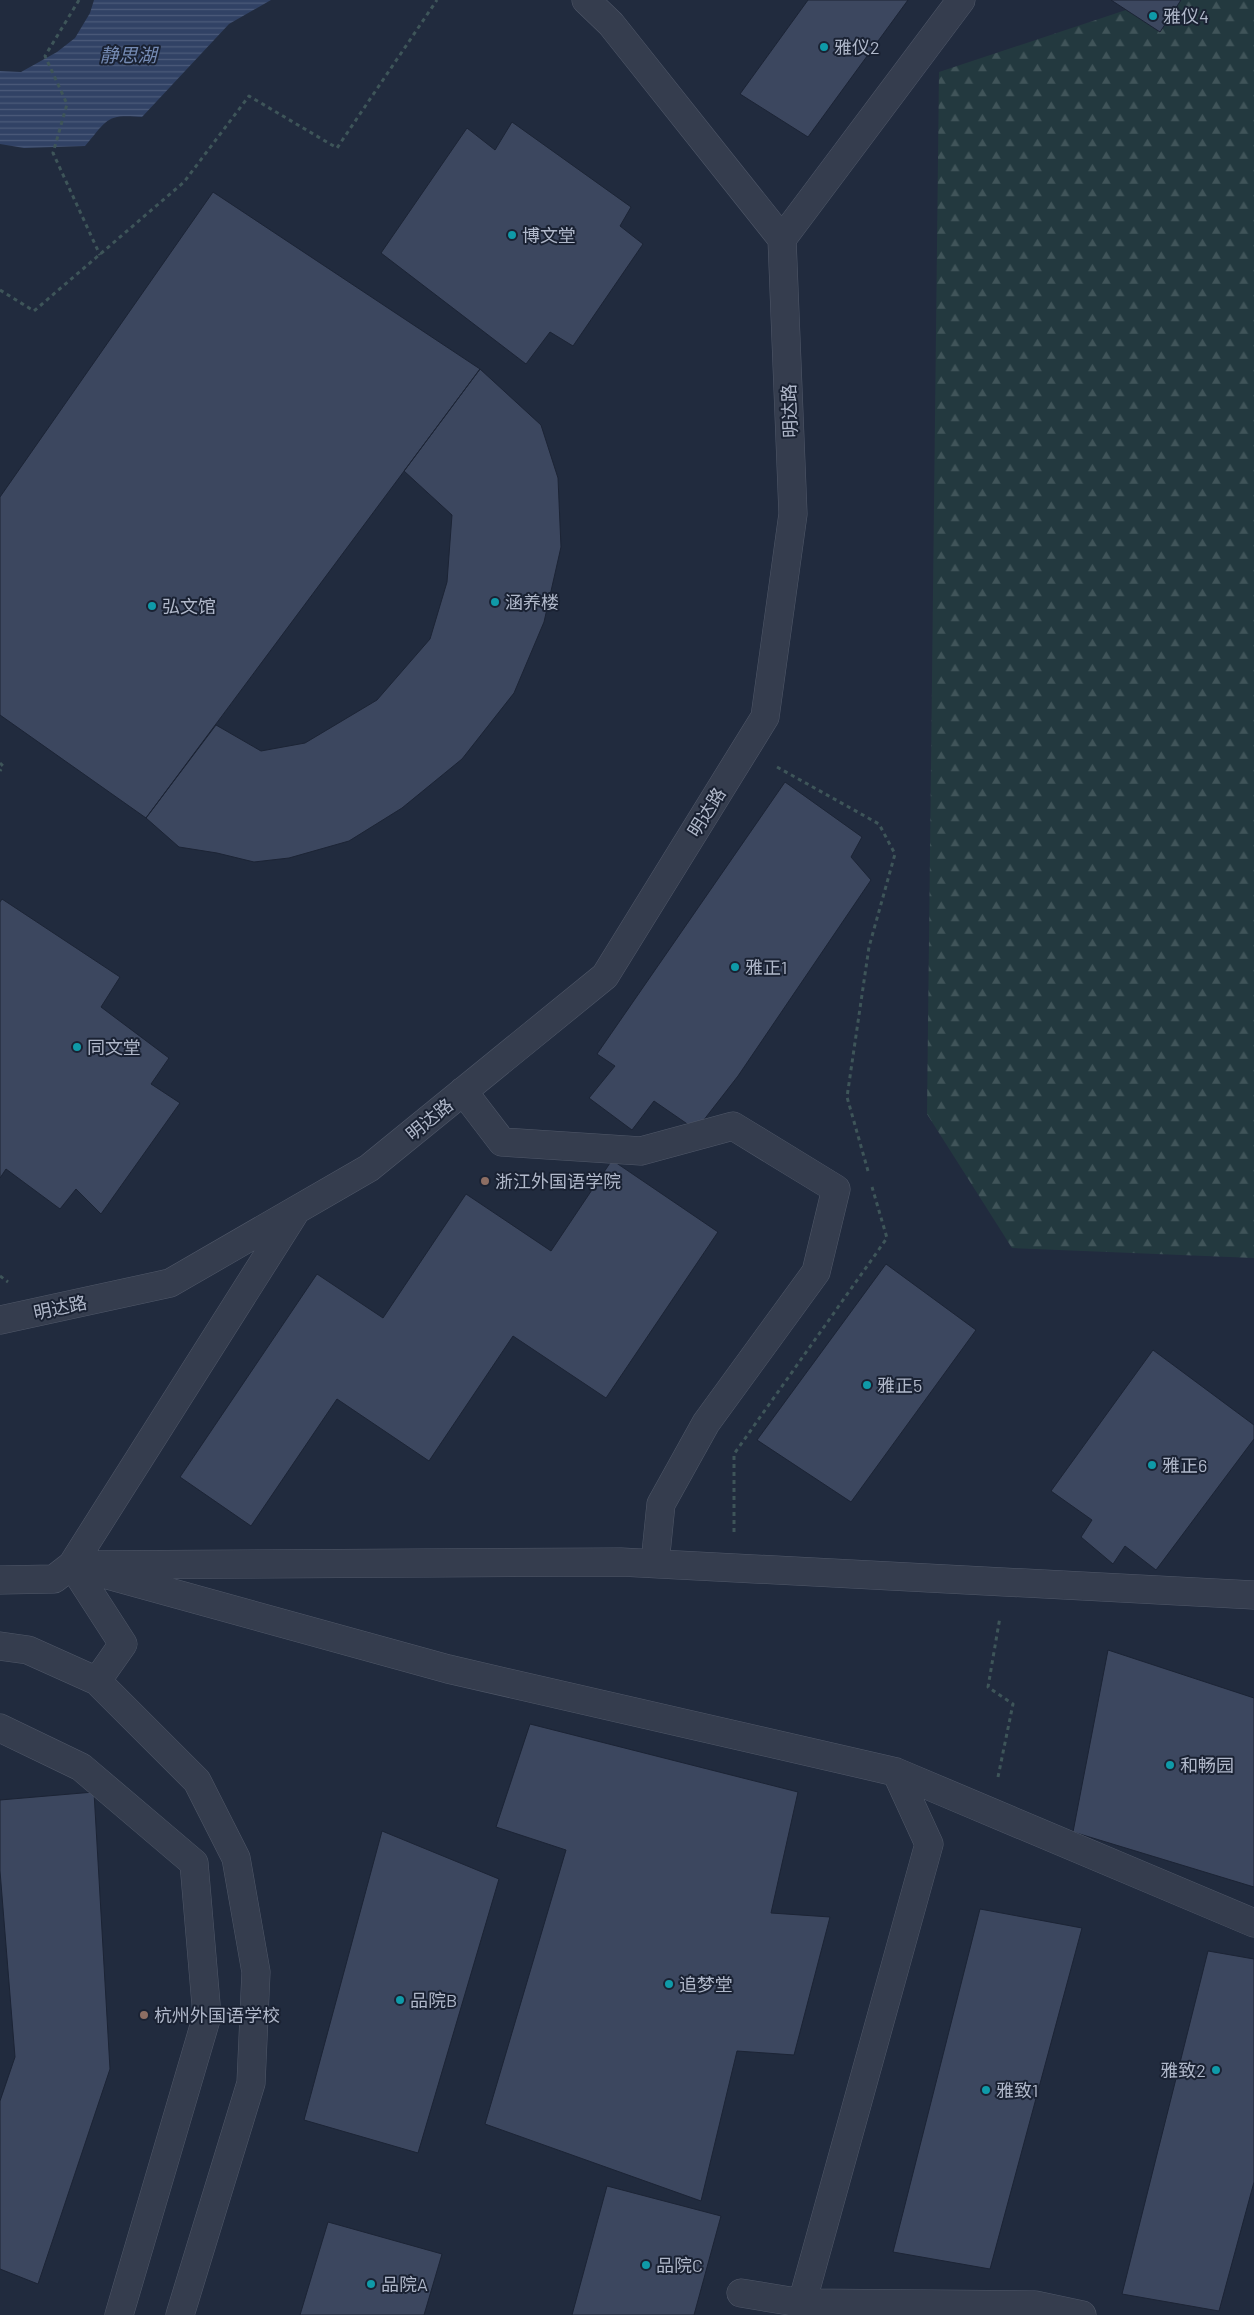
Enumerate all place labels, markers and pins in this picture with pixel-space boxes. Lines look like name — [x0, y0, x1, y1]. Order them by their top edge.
place label: 雅仪4 — [1163, 5, 1209, 27]
marker: 雅仪4 — [1147, 10, 1159, 22]
place label: 雅仪2 — [834, 36, 880, 58]
marker: 雅仪2 — [818, 41, 830, 53]
place label: 博文堂 — [522, 224, 576, 246]
marker: 博文堂 — [506, 229, 518, 241]
place label: 涵养楼 — [505, 591, 559, 613]
place label: 弘文馆 — [162, 595, 216, 617]
marker: 涵养楼 — [489, 596, 501, 608]
marker: 弘文馆 — [146, 600, 158, 612]
place label: 雅正1 — [745, 956, 787, 978]
marker: 雅正1 — [729, 961, 741, 973]
place label: 同文堂 — [87, 1036, 141, 1058]
marker: 同文堂 — [71, 1041, 83, 1053]
place label: 浙江外国语学院 — [495, 1170, 621, 1192]
marker: 浙江外国语学院 — [479, 1175, 491, 1187]
place label: 雅正5 — [877, 1374, 922, 1396]
marker: 雅正5 — [861, 1379, 873, 1391]
place label: 雅正6 — [1162, 1454, 1207, 1476]
marker: 雅正6 — [1146, 1459, 1158, 1471]
place label: 和畅园 — [1180, 1754, 1234, 1776]
marker: 和畅园 — [1164, 1759, 1176, 1771]
place label: 追梦堂 — [679, 1973, 733, 1995]
marker: 追梦堂 — [663, 1978, 675, 1990]
place label: 品院B — [410, 1989, 457, 2011]
marker: 品院B — [394, 1994, 406, 2006]
place label: 杭州外国语学校 — [154, 2004, 280, 2026]
marker: 杭州外国语学校 — [138, 2009, 150, 2021]
place label: 雅致2 — [1160, 2059, 1206, 2081]
marker: 雅致2 — [1210, 2064, 1222, 2076]
place label: 雅致1 — [996, 2079, 1038, 2101]
marker: 雅致1 — [980, 2084, 992, 2096]
place label: 品院C — [656, 2254, 703, 2276]
marker: 品院C — [640, 2259, 652, 2271]
place label: 品院A — [381, 2273, 428, 2295]
marker: 品院A — [365, 2278, 377, 2290]

